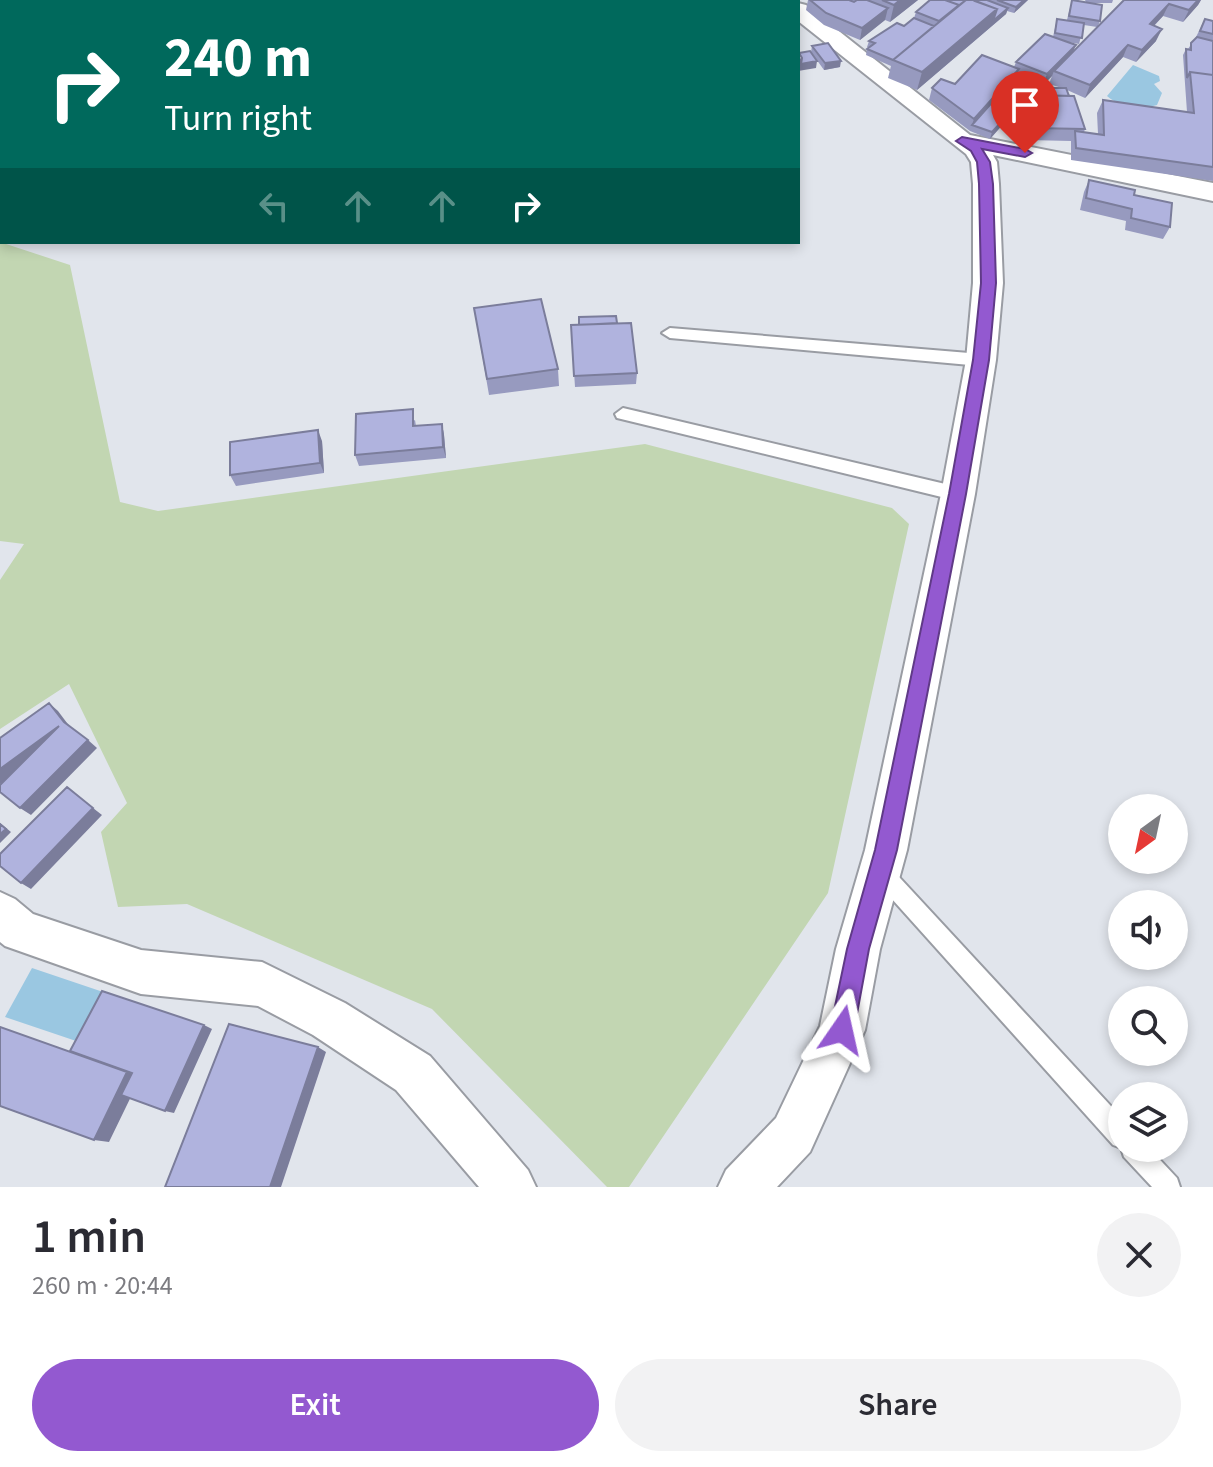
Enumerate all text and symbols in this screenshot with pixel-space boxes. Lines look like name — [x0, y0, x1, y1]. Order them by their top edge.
text: 240 m — [164, 19, 312, 98]
icon: right — [32, 32, 136, 136]
pin — [991, 71, 1059, 153]
icon: arrive — [1003, 83, 1047, 127]
text: Turn right — [164, 93, 312, 144]
icon: left — [252, 184, 296, 228]
icon: ahead — [336, 184, 380, 228]
icon: ahead — [420, 184, 464, 228]
icon: right — [504, 184, 548, 228]
north arrow — [1108, 794, 1188, 874]
map controls — [1108, 794, 1188, 1162]
button: sound — [1108, 890, 1188, 970]
button: search — [1108, 986, 1188, 1066]
position arrow — [800, 988, 884, 1072]
button: layers — [1108, 1082, 1188, 1162]
text: 1 min — [32, 1203, 146, 1271]
button: close — [1097, 1213, 1181, 1297]
text: 260 m · 20:44 — [32, 1267, 173, 1304]
button: Exit — [32, 1359, 599, 1451]
button: Share — [615, 1359, 1181, 1451]

